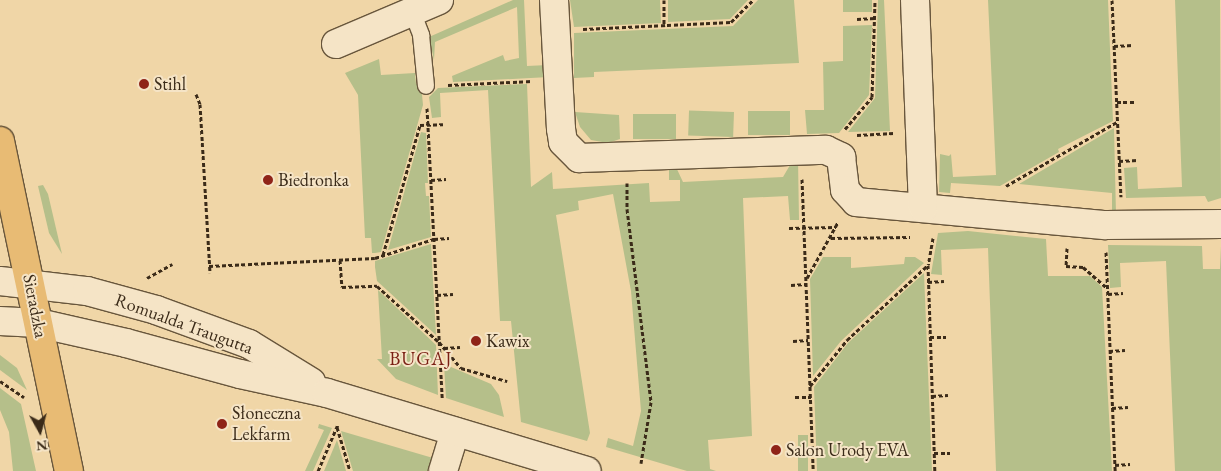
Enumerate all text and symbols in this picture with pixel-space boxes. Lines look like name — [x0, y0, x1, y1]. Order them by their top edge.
place label: Stihl — [154, 73, 186, 95]
marker: Stihl — [138, 78, 150, 90]
place label: Biedronka — [278, 169, 349, 191]
marker: Biedronka — [262, 174, 274, 186]
street label: Sieradzka — [18, 272, 52, 340]
street label: Romualda Traugutta — [112, 289, 256, 359]
place label: Kawix — [486, 330, 530, 352]
marker: Kawix — [470, 335, 482, 347]
district label: BUGAJ — [389, 348, 453, 370]
place label: Słoneczna Lekfarm — [232, 403, 301, 446]
north arrow — [15, 406, 65, 456]
marker: Słoneczna Lekfarm — [216, 418, 228, 430]
text: N — [35, 436, 49, 456]
place label: Salon Urody EVA — [786, 439, 909, 461]
marker: Salon Urody EVA — [770, 444, 782, 456]

